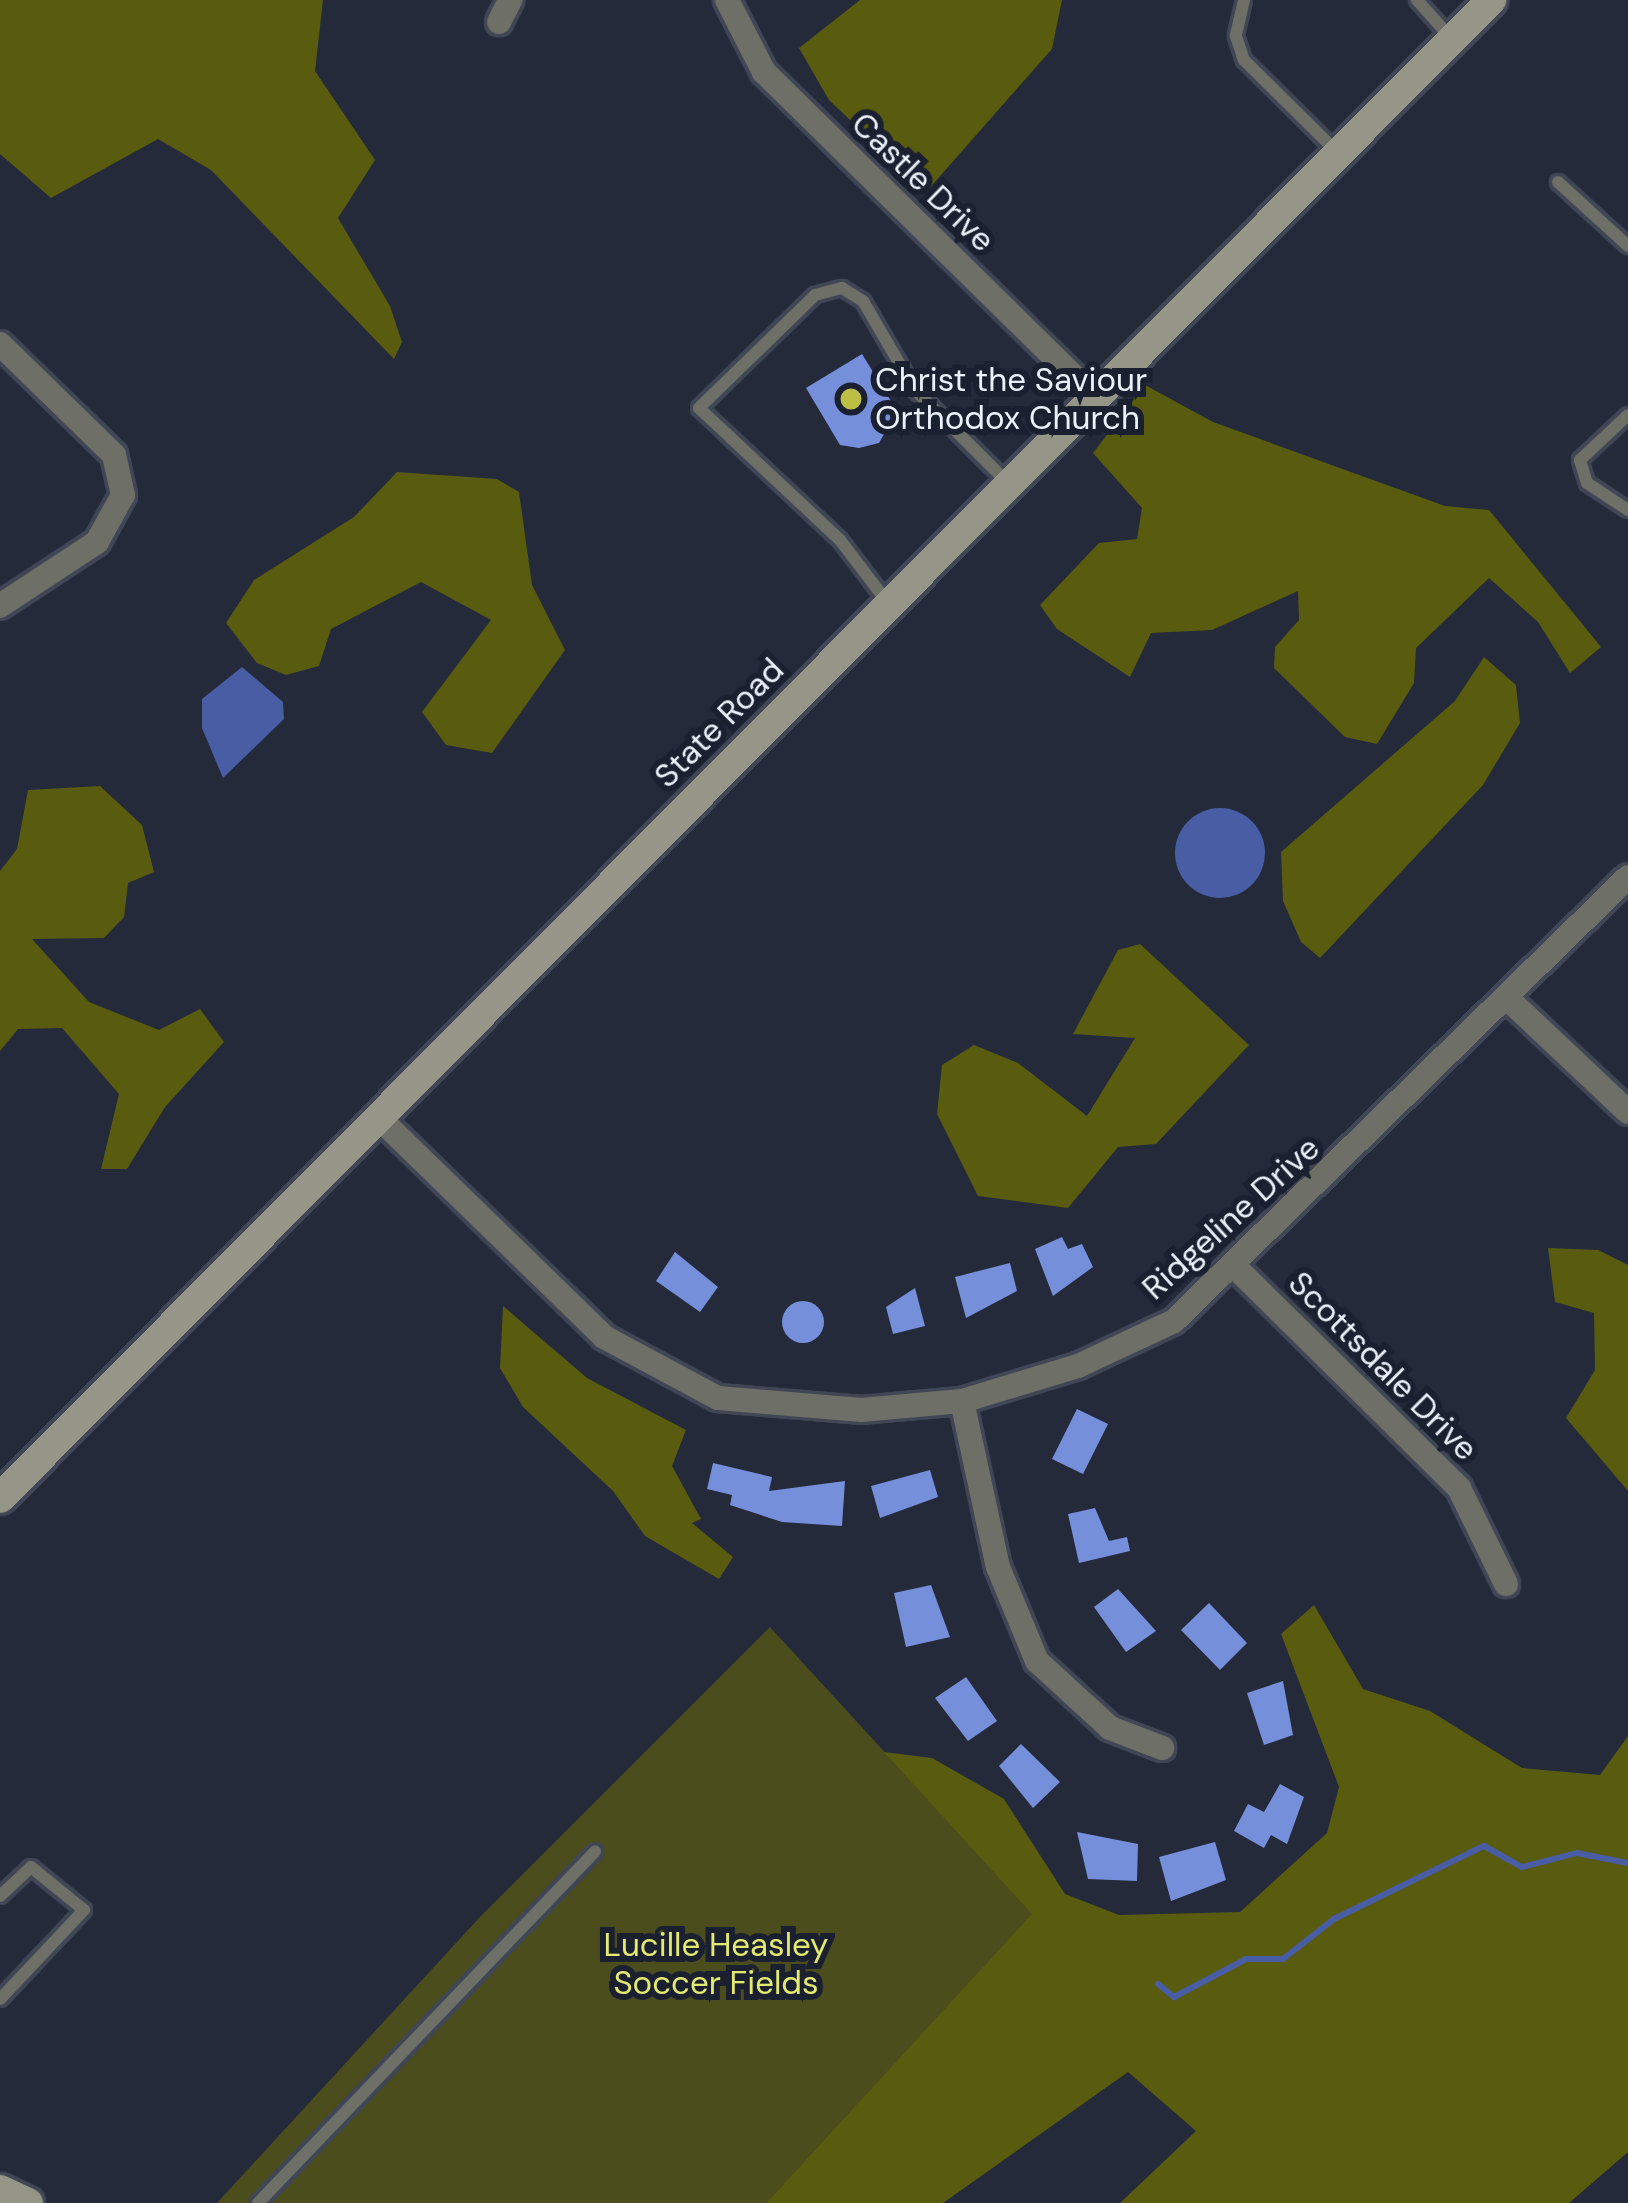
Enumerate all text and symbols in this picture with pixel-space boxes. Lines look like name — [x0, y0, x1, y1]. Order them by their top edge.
street label: Castle Drive — [843, 104, 1003, 260]
place label: Christ the Saviour Orthodox Church — [875, 360, 1147, 438]
marker: Christ the Saviour Orthodox Church — [838, 386, 864, 412]
street label: State Road — [646, 650, 792, 796]
street label: Ridgeline Drive — [1134, 1128, 1328, 1308]
street label: Scottsdale Drive — [1280, 1263, 1486, 1469]
park label: Lucille Heasley Soccer Fields — [604, 1925, 828, 2003]

